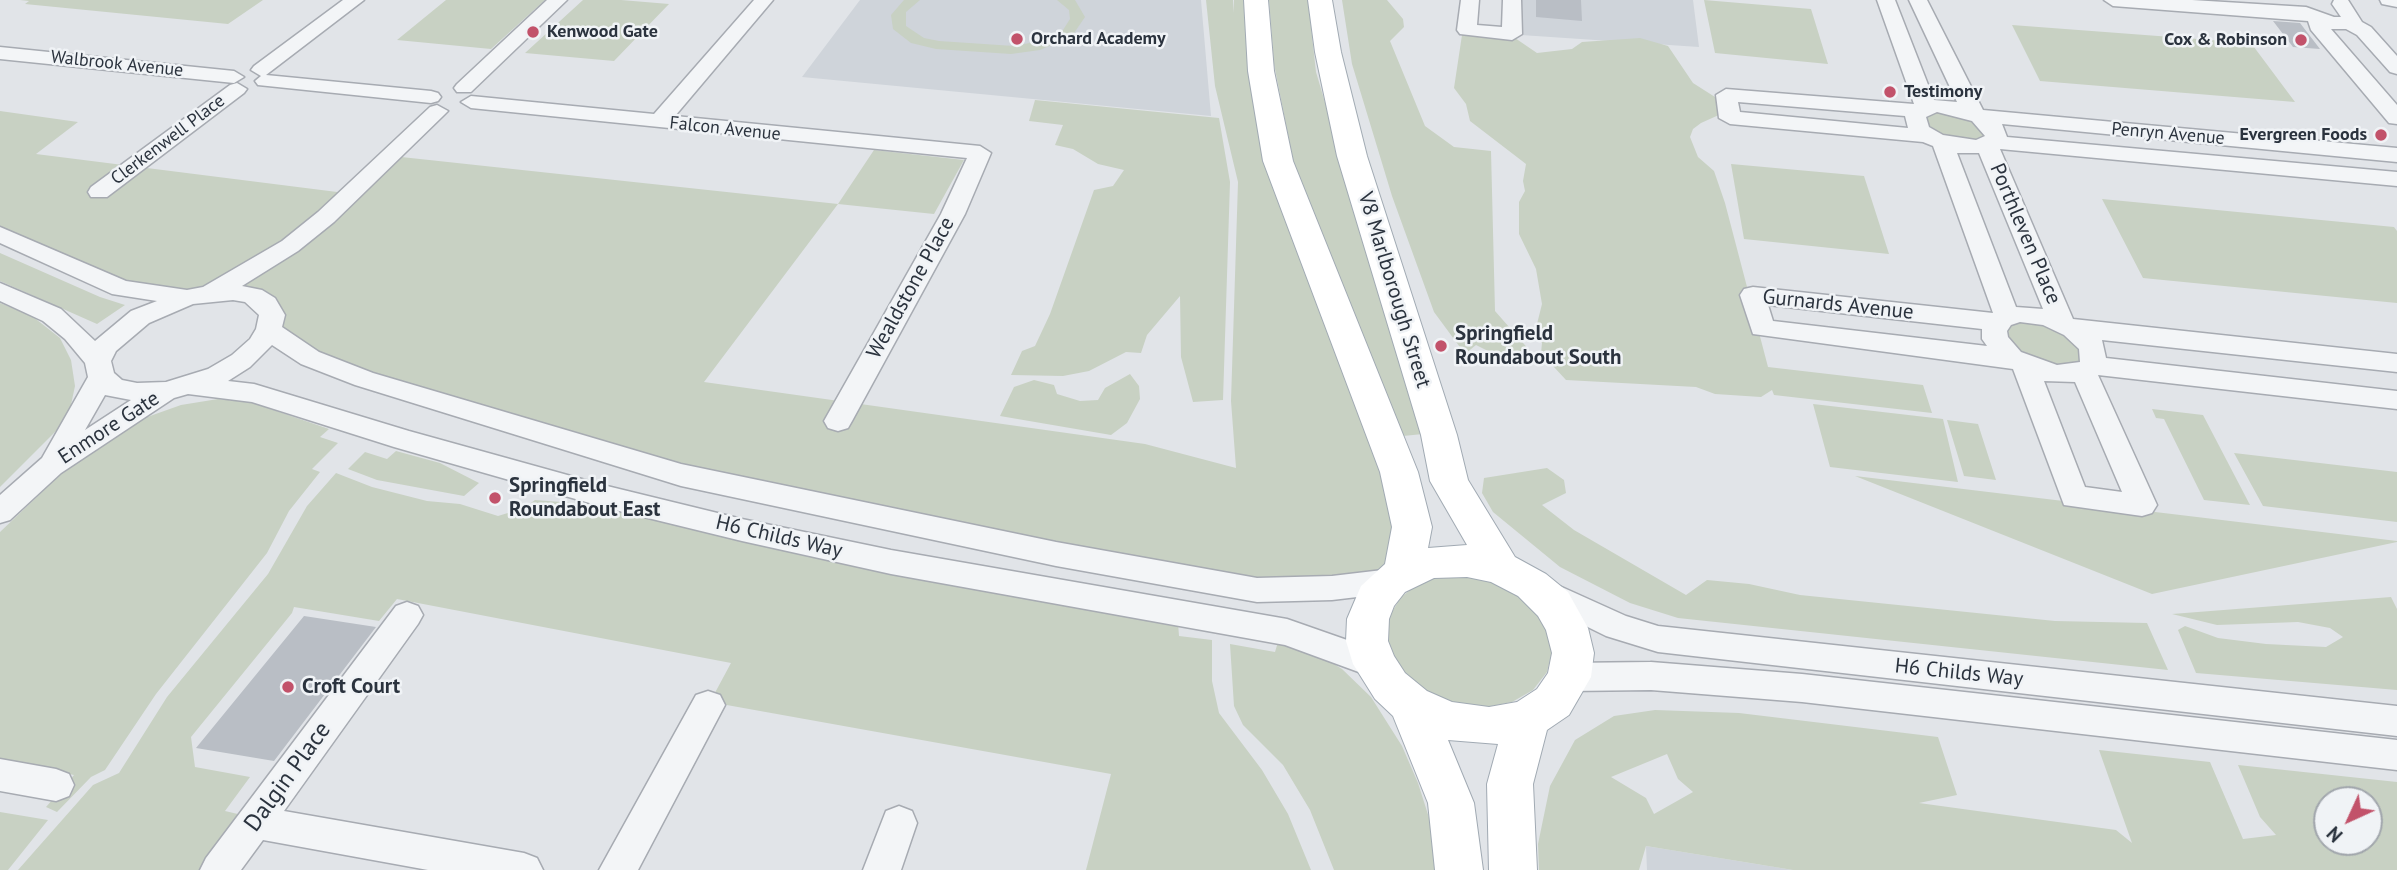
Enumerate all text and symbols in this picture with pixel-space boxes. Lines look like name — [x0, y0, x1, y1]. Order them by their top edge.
place label: Kenwood Gate — [547, 21, 658, 43]
marker: Kenwood Gate — [525, 24, 541, 40]
place label: Orchard Academy — [1031, 28, 1166, 50]
place label: Cox & Robinson — [2164, 29, 2287, 51]
marker: Orchard Academy — [1009, 31, 1025, 47]
marker: Cox & Robinson — [2293, 32, 2309, 48]
street label: Walbrook Avenue — [50, 46, 184, 82]
place label: Testimony — [1904, 81, 1982, 103]
marker: Testimony — [1882, 84, 1898, 100]
street label: Clerkenwell Place — [107, 90, 229, 190]
street label: Falcon Avenue — [668, 112, 782, 146]
street label: Penryn Avenue — [2110, 118, 2226, 150]
place label: Evergreen Foods — [2239, 124, 2367, 146]
marker: Evergreen Foods — [2373, 127, 2389, 143]
street label: Porthleven Place — [1984, 160, 2066, 308]
street label: V8 Marlborough Street — [1352, 189, 1436, 391]
street label: Wealdstone Place — [862, 213, 960, 363]
street label: Gurnards Avenue — [1761, 285, 1915, 325]
place label: Springfield Roundabout South — [1455, 321, 1621, 371]
marker: Springfield Roundabout South — [1433, 338, 1449, 354]
street label: Enmore Gate — [54, 386, 164, 470]
place label: Springfield Roundabout East — [509, 473, 660, 523]
marker: Springfield Roundabout East — [487, 490, 503, 506]
street label: H6 Childs Way — [713, 510, 845, 564]
street label: H6 Childs Way — [1894, 654, 2024, 692]
place label: Croft Court — [302, 674, 400, 700]
marker: Croft Court — [280, 679, 296, 695]
street label: Dalgin Place — [239, 717, 337, 837]
north arrow — [2313, 786, 2383, 856]
text: N — [2322, 822, 2347, 847]

